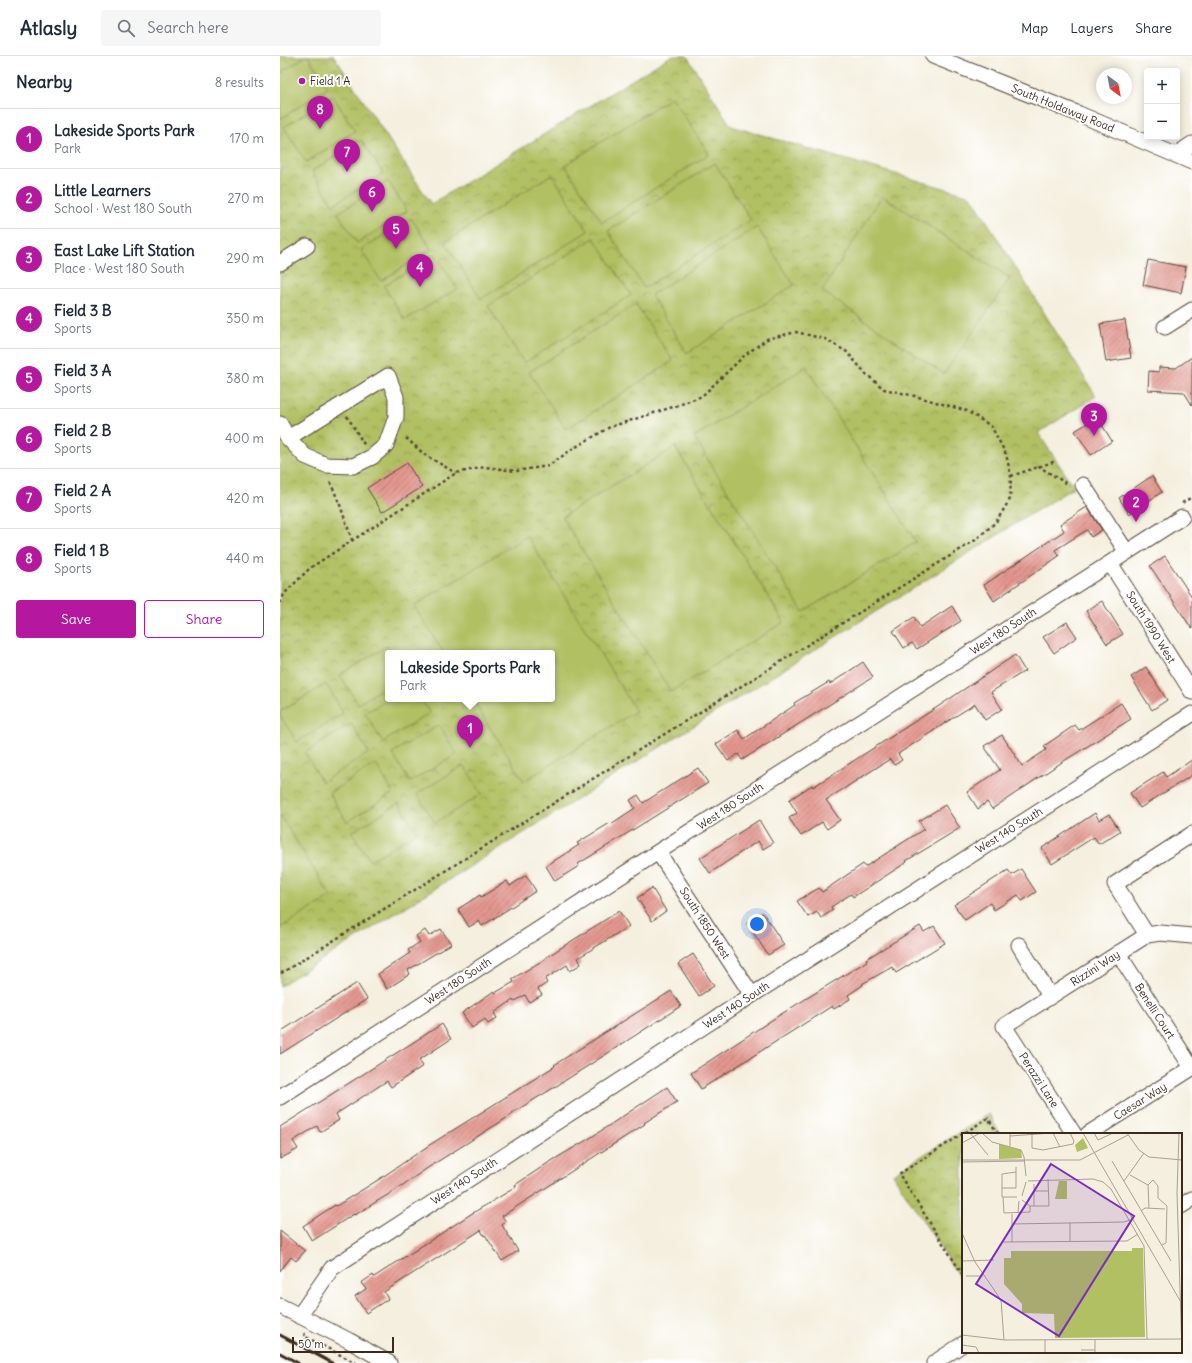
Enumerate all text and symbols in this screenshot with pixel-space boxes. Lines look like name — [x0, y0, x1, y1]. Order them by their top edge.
search box — [101, 10, 381, 46]
text: Atlasly — [20, 16, 77, 40]
icon: search — [115, 17, 137, 39]
text: Search here — [147, 18, 229, 37]
text: Map — [1021, 19, 1048, 37]
text: Layers — [1070, 19, 1113, 37]
text: Share — [1135, 19, 1172, 37]
north arrow — [1096, 68, 1132, 104]
map controls — [1144, 68, 1180, 140]
button: + — [1144, 68, 1180, 104]
text: Nearby — [16, 71, 72, 93]
text: 8 results — [215, 74, 264, 91]
place label: Field 1 A — [310, 74, 350, 88]
marker: Field 1 A — [297, 76, 307, 86]
street label: South Holdaway Road — [1009, 81, 1117, 135]
pin: 8 — [307, 96, 333, 129]
button: − — [1144, 104, 1180, 140]
text: Lakeside Sports Park — [54, 121, 195, 140]
text: 1 — [26, 130, 32, 147]
text: 170 m — [229, 130, 264, 147]
pin: 7 — [334, 139, 360, 172]
text: Park — [54, 140, 81, 157]
pin: 6 — [359, 179, 385, 212]
text: Little Learners — [54, 181, 151, 200]
text: 2 — [25, 190, 33, 207]
text: 270 m — [227, 190, 264, 207]
text: School · West 180 South — [54, 200, 192, 217]
pin: 5 — [383, 216, 409, 249]
text: East Lake Lift Station — [54, 241, 195, 260]
text: 3 — [25, 250, 33, 267]
text: 290 m — [226, 250, 264, 267]
pin: 4 — [407, 254, 433, 287]
text: Place · West 180 South — [54, 260, 185, 277]
text: Field 3 B — [54, 301, 112, 320]
text: 4 — [25, 310, 33, 327]
text: 350 m — [226, 310, 264, 327]
text: Sports — [54, 320, 92, 337]
text: Field 3 A — [54, 361, 111, 380]
text: 5 — [25, 370, 33, 387]
text: 380 m — [226, 370, 264, 387]
text: Sports — [54, 380, 92, 397]
pin: 3 — [1081, 403, 1107, 436]
text: Field 2 B — [54, 421, 111, 440]
text: 6 — [25, 430, 33, 447]
text: 400 m — [225, 430, 264, 447]
text: Sports — [54, 440, 92, 457]
text: Field 2 A — [54, 481, 111, 500]
pin: 2 — [1123, 489, 1149, 522]
text: 7 — [26, 490, 32, 507]
text: 420 m — [226, 490, 264, 507]
text: Sports — [54, 500, 92, 517]
text: Field 1 B — [54, 541, 109, 560]
text: 8 — [25, 550, 33, 567]
text: 440 m — [226, 550, 264, 567]
text: Sports — [54, 560, 92, 577]
street label: South 1990 West — [1123, 588, 1179, 666]
button: Save — [16, 600, 136, 638]
button: Share — [144, 600, 264, 638]
street label: West 180 South — [967, 604, 1039, 658]
popup — [385, 650, 555, 702]
text: Lakeside Sports Park — [400, 658, 540, 677]
text: Park — [400, 677, 427, 694]
pin: 1 — [457, 715, 483, 748]
street label: West 180 South — [694, 779, 766, 833]
street label: West 140 South — [973, 804, 1045, 856]
street label: South 1850 West — [677, 885, 733, 962]
your location — [747, 914, 767, 934]
street label: Rizzini Way — [1068, 947, 1122, 989]
street label: West 180 South — [422, 954, 494, 1008]
street label: West 140 South — [700, 978, 772, 1032]
street label: Benelli Court — [1132, 981, 1178, 1042]
street label: Perazzi Lane — [1016, 1050, 1062, 1110]
street label: Caesar Way — [1111, 1079, 1169, 1123]
inset map — [962, 1133, 1182, 1353]
street label: West 140 South — [428, 1154, 500, 1208]
scale bar — [292, 1335, 394, 1354]
text: 50 m — [298, 1337, 324, 1351]

